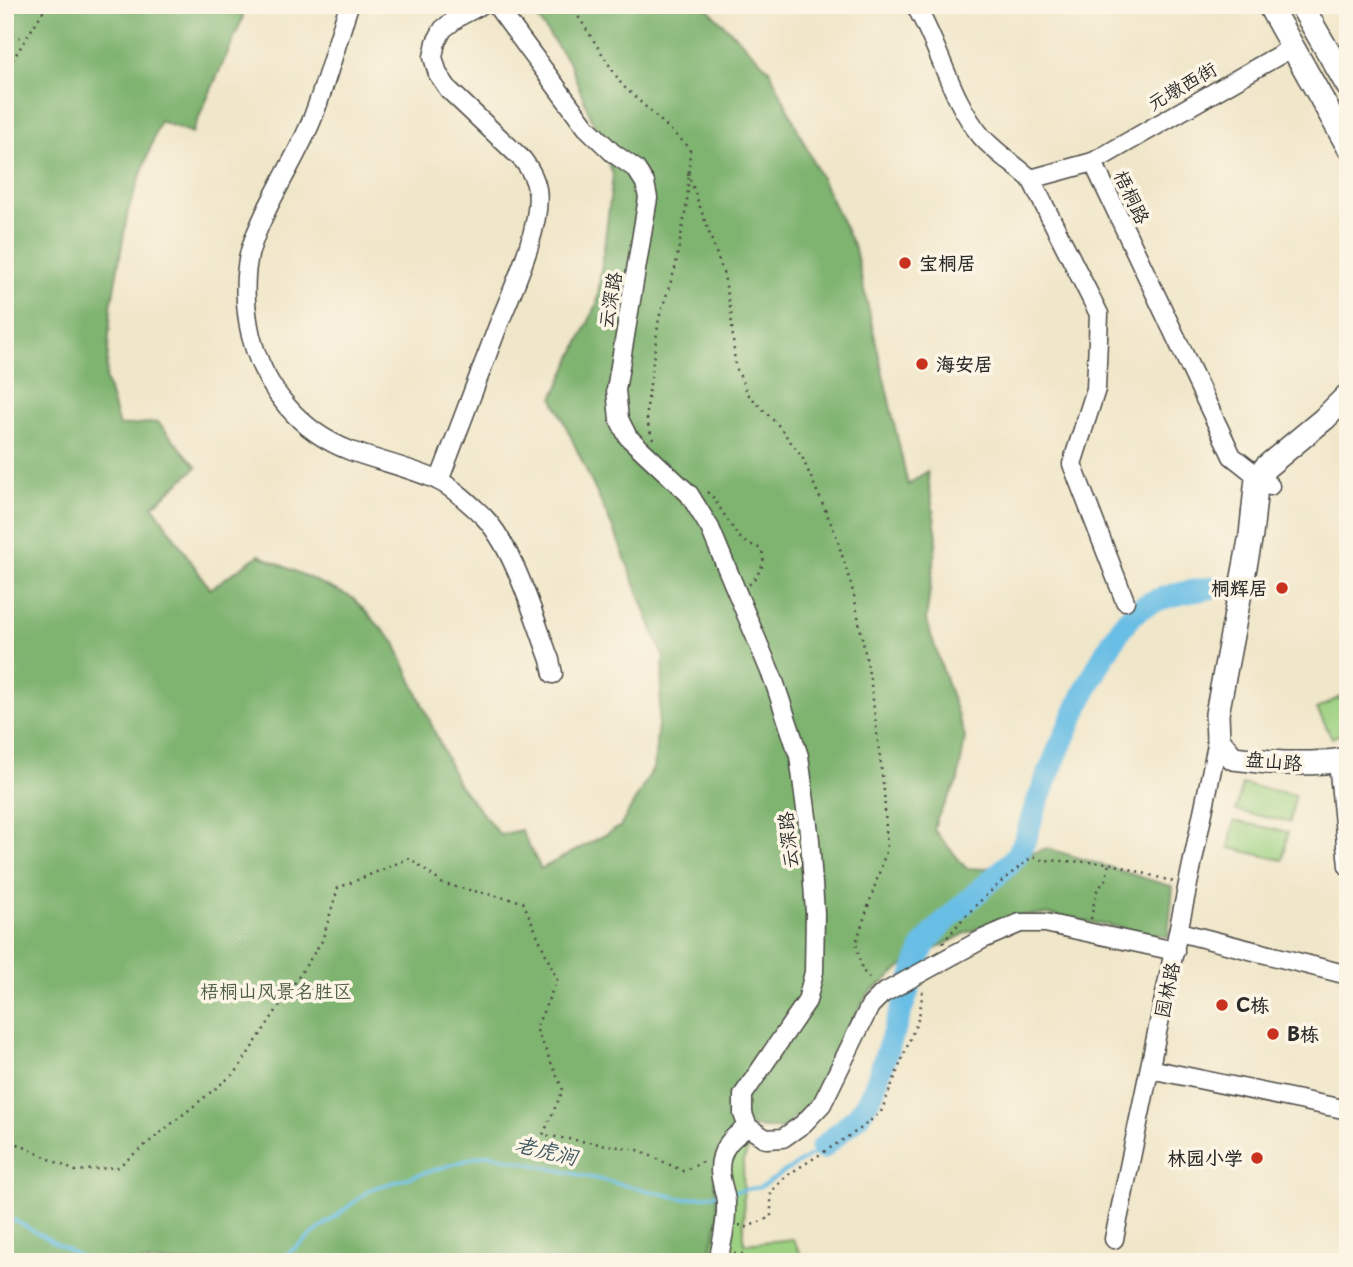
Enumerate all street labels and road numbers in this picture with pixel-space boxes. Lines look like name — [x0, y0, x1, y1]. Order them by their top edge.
street label: 元墩西街 — [1142, 54, 1221, 116]
street label: 梧桐路 — [1108, 165, 1158, 228]
street label: 云深路 — [590, 269, 628, 330]
street label: 盘山路 — [1244, 744, 1304, 776]
street label: 云深路 — [770, 810, 804, 870]
street label: 园林路 — [1146, 959, 1186, 1021]

